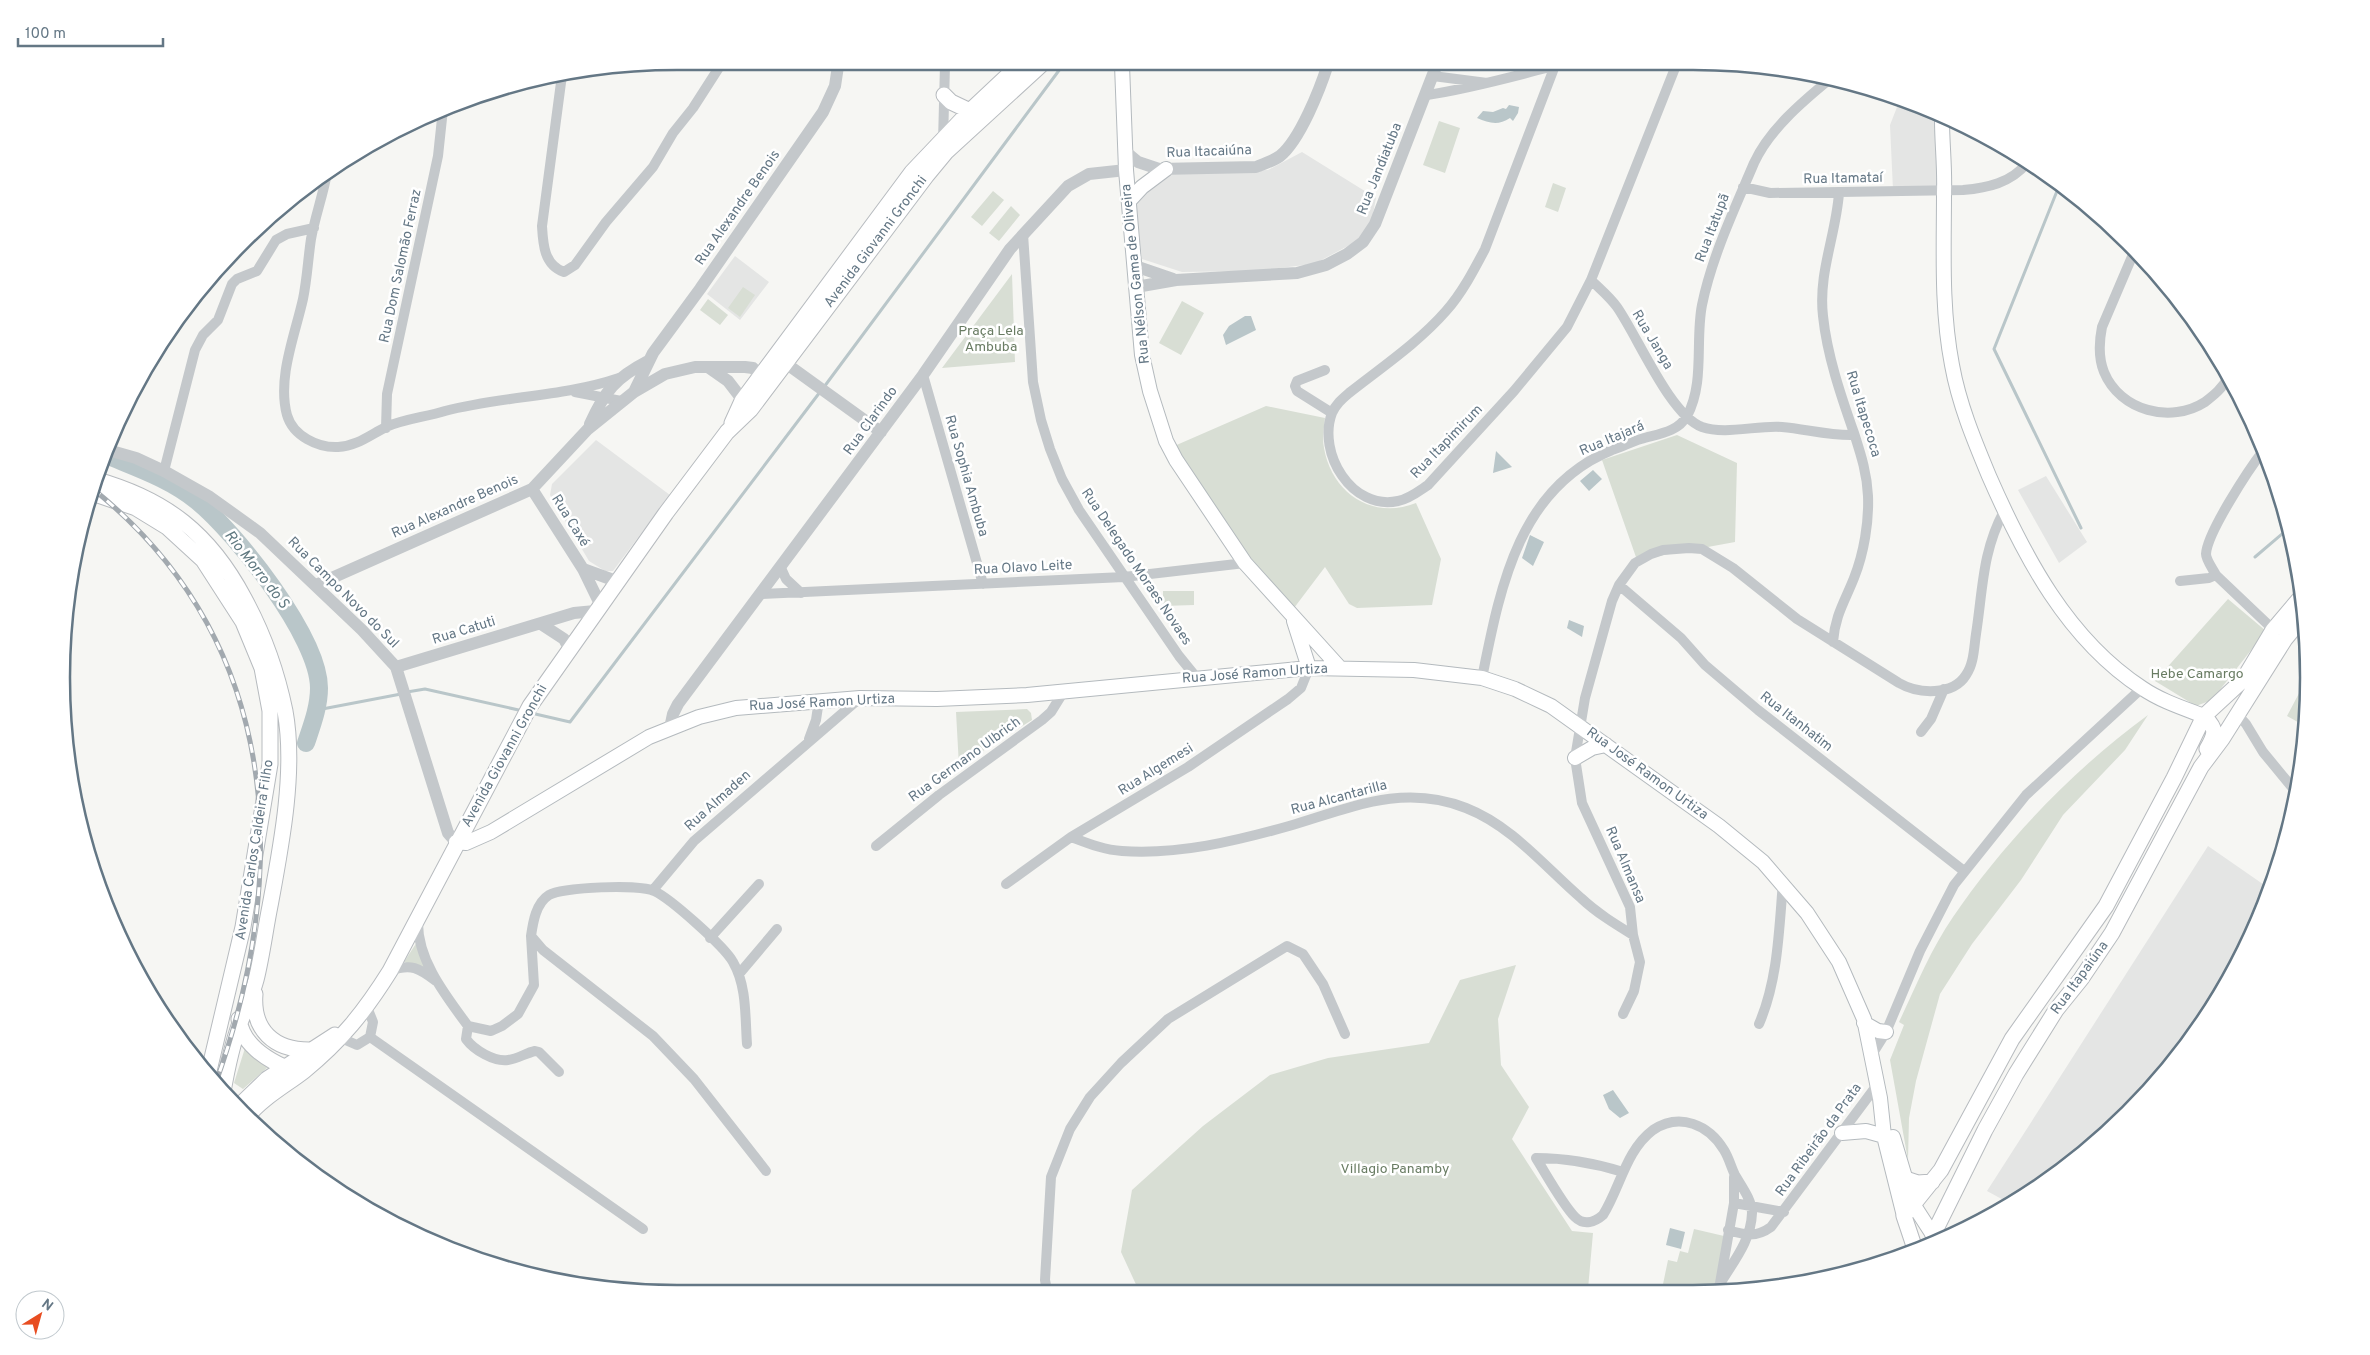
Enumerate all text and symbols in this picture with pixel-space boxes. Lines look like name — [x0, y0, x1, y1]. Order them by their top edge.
scale bar — [18, 15, 162, 47]
text: 100 m — [25, 25, 66, 44]
street label: Rua Jandiatuba — [1354, 120, 1406, 218]
street label: Rua Itacaiúna — [1166, 142, 1252, 162]
street label: Rua Alexandre Benois — [692, 147, 784, 269]
street label: Rua Itamataí — [1803, 170, 1884, 188]
street label: Avenida Giovanni Gronchi — [821, 173, 931, 311]
street label: Rua Nélson Gama de Oliveira — [1118, 183, 1154, 365]
street label: Rua Dom Salomão Ferraz — [376, 187, 426, 345]
street label: Rua Itatupã — [1692, 191, 1734, 265]
street label: Rua Janga — [1628, 307, 1676, 373]
park label: Praça Lela Ambuba — [958, 323, 1024, 356]
street label: Rua Itapecoca — [1842, 369, 1884, 459]
street label: Rua Clarindo — [840, 383, 902, 459]
street label: Rua Itapimirum — [1407, 401, 1487, 483]
street label: Rua Sophia Ambuba — [941, 413, 991, 539]
street label: Rua Itajará — [1577, 418, 1647, 460]
street label: Rua Alexandre Benois — [389, 471, 521, 543]
street label: Rua Delegado Moraes Novaes — [1077, 485, 1195, 649]
street label: Rua Caxé — [547, 492, 593, 550]
water label: Rio Morro do S — [219, 527, 293, 613]
street label: Rua Campo Novo do Sul — [284, 534, 402, 652]
street label: Rua Olavo Leite — [973, 557, 1073, 579]
street label: Rua Catuti — [430, 613, 498, 649]
street label: Rua José Ramon Urtiza — [1181, 660, 1329, 688]
park label: Hebe Camargo — [2150, 666, 2244, 683]
street label: Avenida Giovanni Gronchi — [459, 682, 551, 830]
street label: Rua Itanhatim — [1756, 688, 1836, 756]
street label: Rua José Ramon Urtiza — [748, 691, 896, 715]
street label: Rua Germano Ulbrich — [906, 714, 1024, 806]
street label: Rua José Ramon Urtiza — [1583, 724, 1711, 824]
street label: Rua Algemesi — [1115, 740, 1197, 800]
street label: Avenida Carlos Caldeira Filho — [232, 758, 278, 941]
street label: Rua Almaden — [681, 767, 755, 835]
street label: Rua Alcantarilla — [1289, 777, 1389, 819]
street label: Rua Almansa — [1601, 824, 1649, 906]
street label: Rua Itapaiúna — [2048, 938, 2112, 1018]
street label: Rua Ribeirão da Prata — [1772, 1080, 1866, 1200]
park label: Villagio Panamby — [1341, 1161, 1449, 1178]
north arrow — [15, 1290, 65, 1340]
text: N — [38, 1296, 56, 1316]

